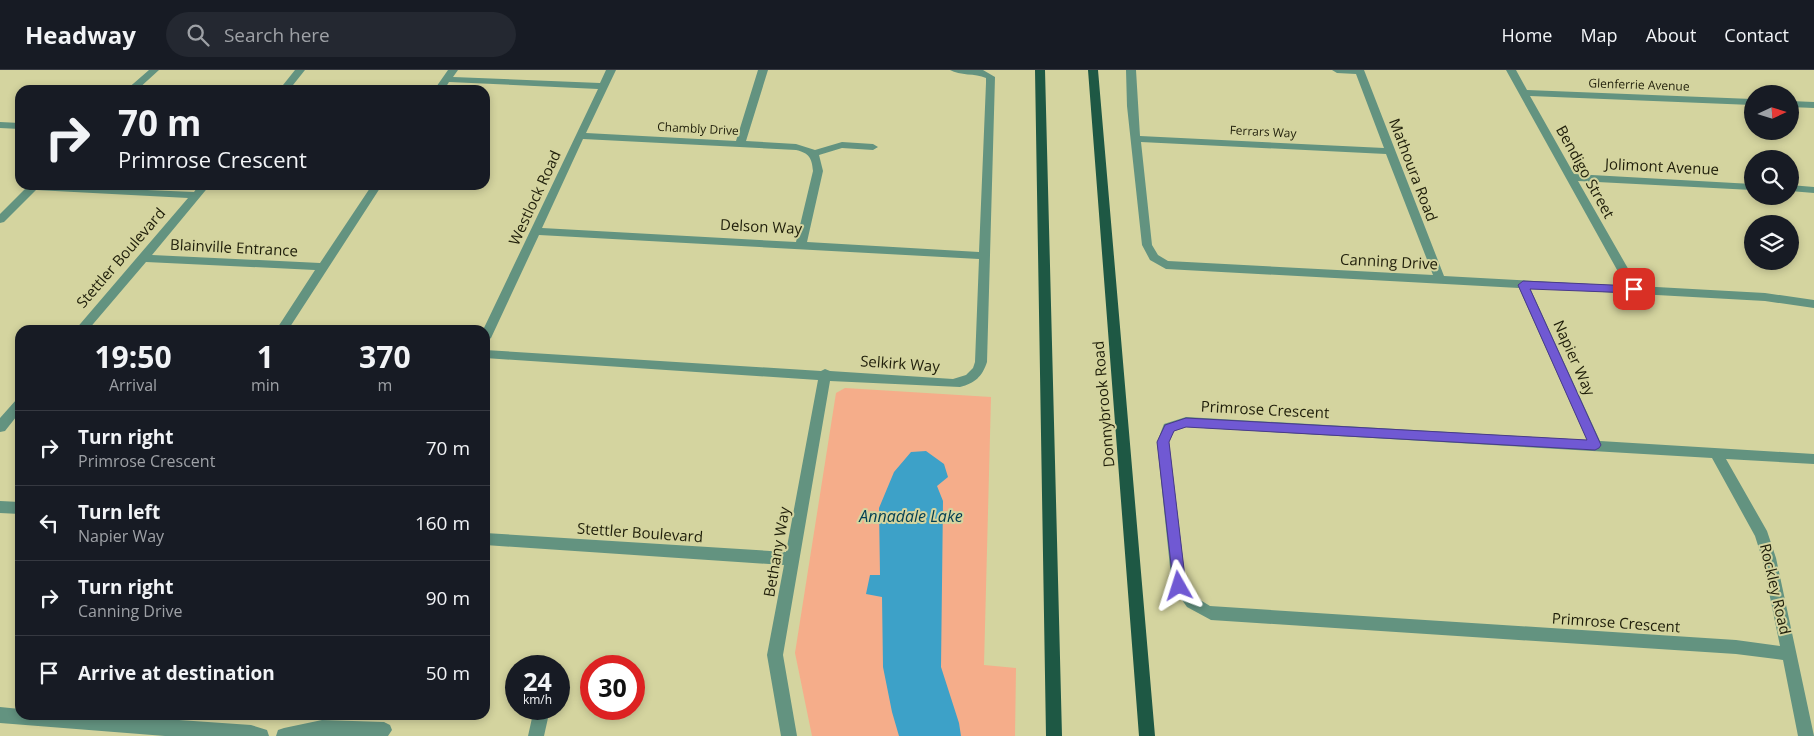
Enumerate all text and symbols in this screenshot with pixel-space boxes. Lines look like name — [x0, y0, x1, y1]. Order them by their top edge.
search box — [166, 12, 516, 57]
text: Headway — [25, 18, 136, 51]
icon: search — [184, 21, 212, 49]
text: Search here — [224, 22, 330, 48]
text: Home — [1502, 23, 1552, 47]
text: Map — [1580, 23, 1618, 47]
text: About — [1646, 23, 1696, 47]
text: Contact — [1724, 23, 1789, 47]
street label: Glenferrie Avenue — [1588, 74, 1690, 95]
north arrow — [1744, 85, 1799, 140]
map controls — [1744, 85, 1799, 270]
text: 70 m — [118, 99, 201, 146]
icon: right — [35, 105, 100, 170]
street label: Mathoura Road — [1385, 115, 1443, 224]
street label: Chambly Drive — [657, 118, 739, 139]
street label: Ferrars Way — [1229, 121, 1298, 142]
street label: Bendigo Street — [1552, 122, 1620, 222]
text: Primrose Crescent — [118, 144, 307, 174]
street label: Westlock Road — [503, 147, 565, 248]
button: search — [1744, 150, 1799, 205]
street label: Jolimont Avenue — [1603, 153, 1720, 179]
street label: Stettler Boulevard — [71, 203, 169, 312]
street label: Delson Way — [720, 214, 803, 238]
button: layers — [1744, 215, 1799, 270]
street label: Blainville Entrance — [170, 234, 299, 260]
street label: Canning Drive — [1340, 248, 1438, 274]
pin — [1613, 268, 1655, 310]
icon: arrive — [1620, 275, 1648, 303]
street label: Napier Way — [1549, 317, 1601, 399]
text: 19:50 — [94, 336, 172, 377]
text: 1 — [257, 336, 274, 377]
text: 370 — [359, 336, 411, 377]
street label: Donnybrook Road — [1088, 340, 1118, 468]
street label: Selkirk Way — [860, 350, 941, 376]
text: Arrival — [109, 374, 157, 396]
text: min — [251, 374, 280, 396]
text: m — [377, 374, 392, 396]
street label: Primrose Crescent — [1200, 396, 1330, 422]
text: Turn right — [78, 424, 173, 450]
icon: right — [35, 434, 63, 462]
text: 70 m — [426, 435, 470, 461]
text: Primrose Crescent — [78, 450, 215, 472]
text: Turn left — [78, 499, 160, 525]
street label: Bethany Way — [758, 505, 794, 599]
water label: Annadale Lake — [858, 505, 963, 527]
icon: left — [35, 509, 63, 537]
text: 160 m — [415, 510, 470, 536]
street label: Stettler Boulevard — [576, 518, 704, 546]
text: Napier Way — [78, 525, 164, 547]
street label: Rockley Road — [1756, 541, 1796, 636]
position arrow — [1152, 559, 1204, 611]
text: Turn right — [78, 574, 173, 600]
icon: right — [35, 584, 63, 612]
text: 90 m — [426, 585, 470, 611]
text: Canning Drive — [78, 600, 182, 622]
street label: Primrose Crescent — [1551, 608, 1681, 636]
speed limit sign: 30 — [580, 655, 645, 720]
icon: arrive — [35, 659, 63, 687]
text: Arrive at destination — [78, 660, 275, 686]
text: 50 m — [426, 660, 470, 686]
text: 24 — [523, 664, 552, 698]
text: km/h — [523, 691, 552, 708]

